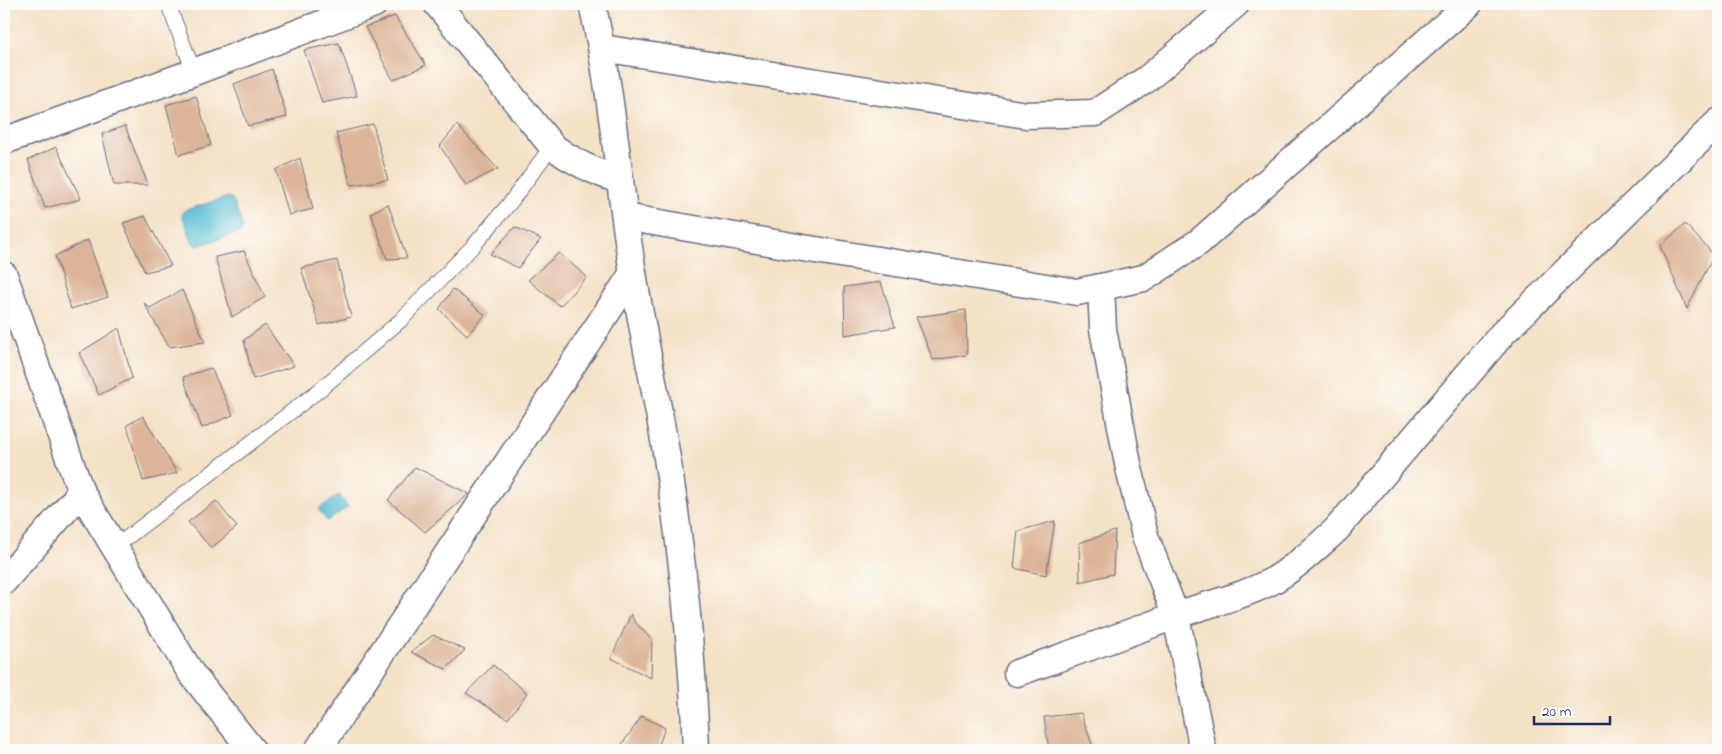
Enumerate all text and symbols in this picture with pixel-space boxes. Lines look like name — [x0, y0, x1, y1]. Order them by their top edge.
scale bar — [1534, 694, 1611, 726]
text: 20 m — [1542, 701, 1572, 723]

